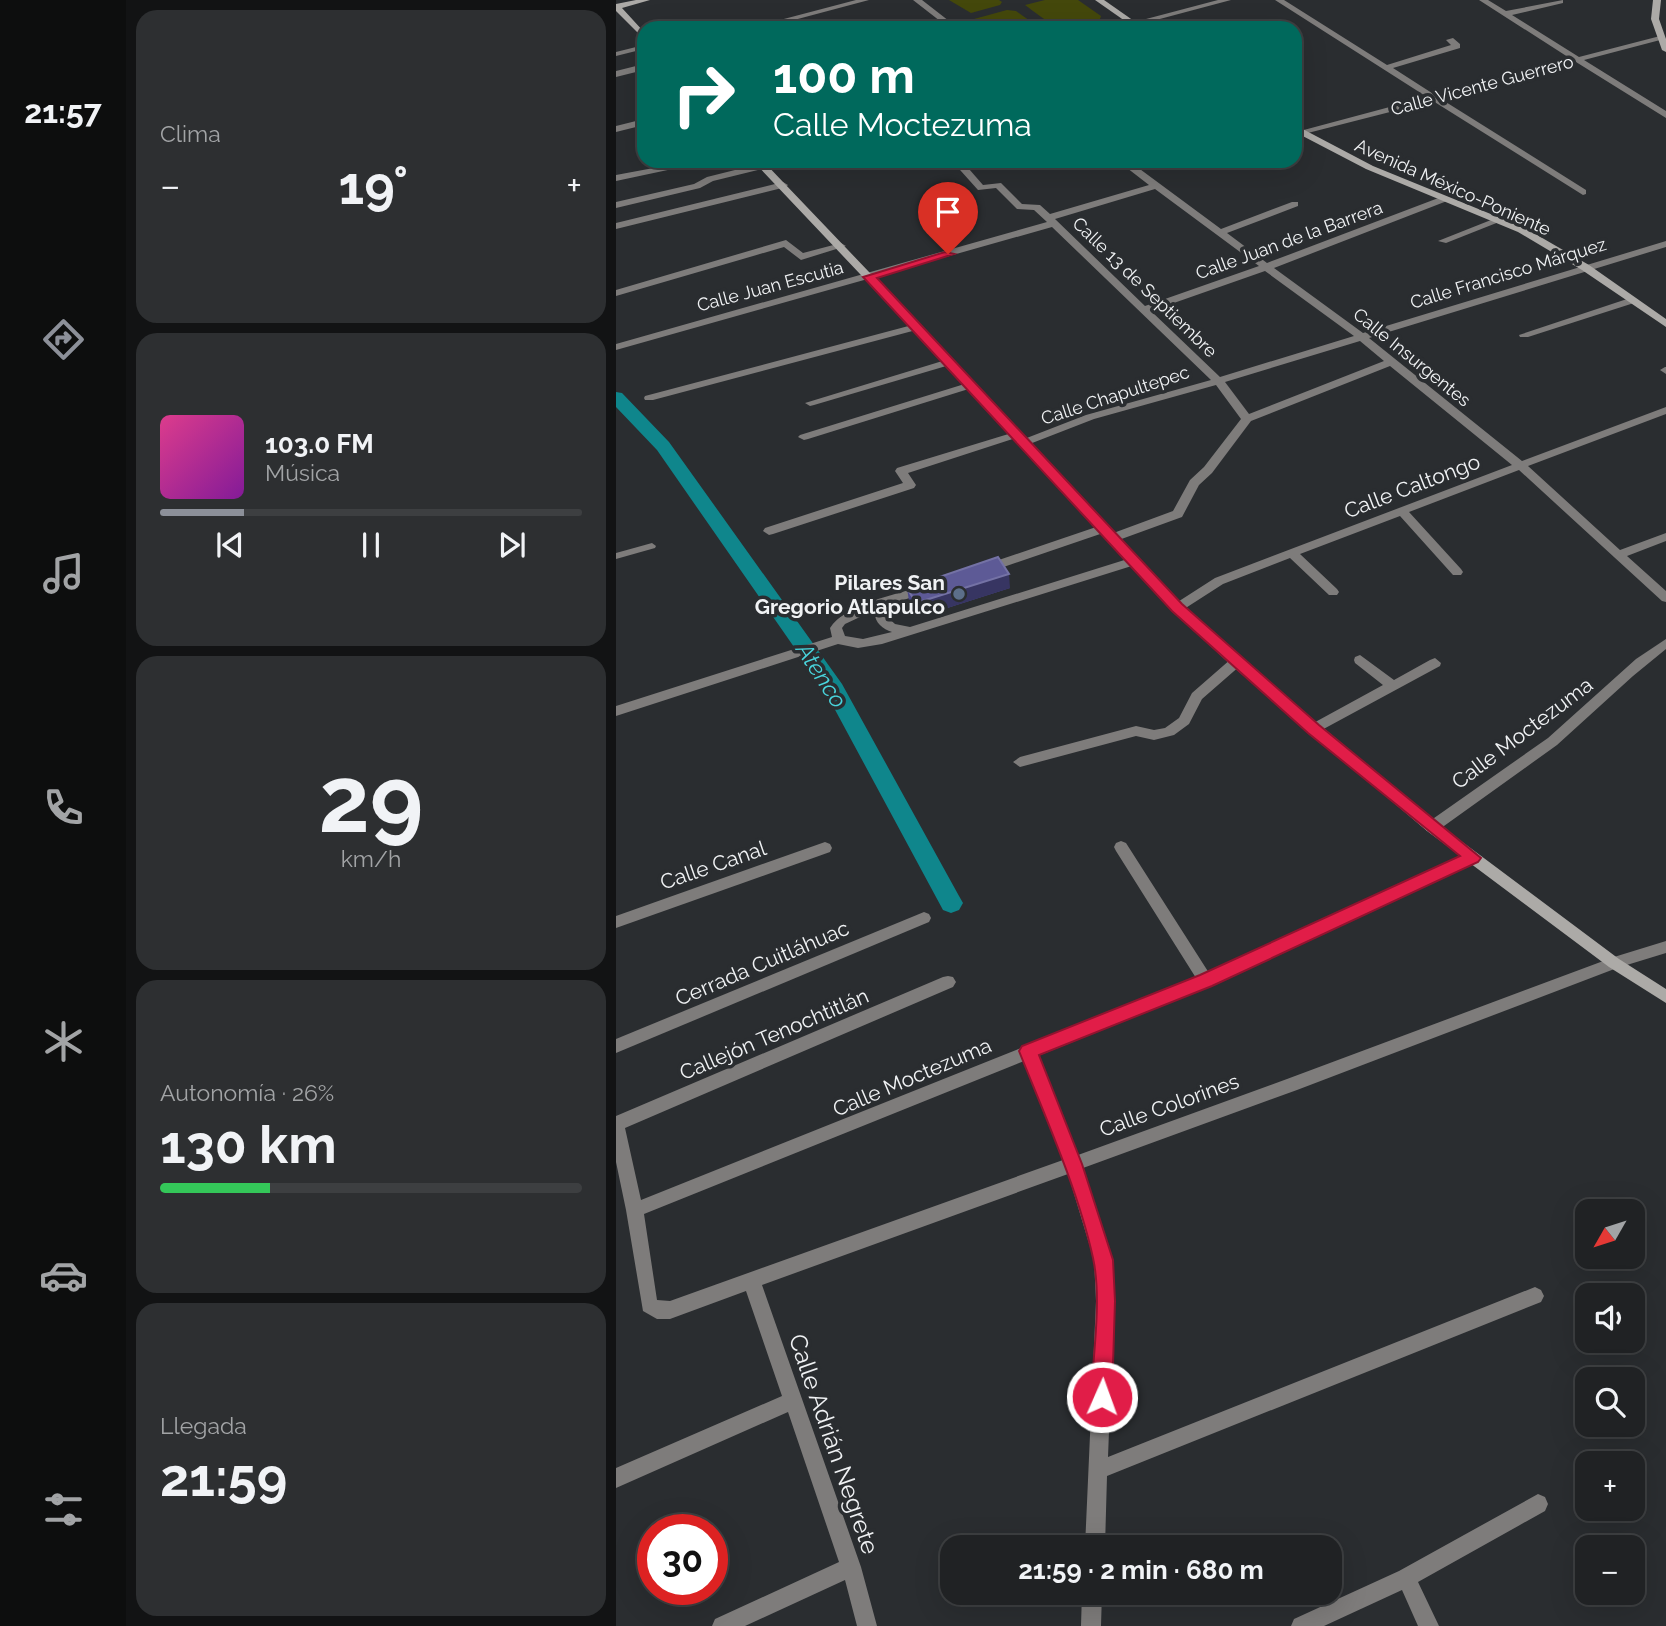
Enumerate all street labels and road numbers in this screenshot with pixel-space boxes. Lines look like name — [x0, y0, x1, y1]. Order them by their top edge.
street label: Calle Vicente Guerrero — [1388, 50, 1576, 120]
street label: Avenida México-Poniente — [1352, 134, 1554, 240]
street label: Calle Juan de la Barrera — [1193, 196, 1385, 284]
street label: Calle 13 de Septiembre — [1068, 213, 1222, 362]
street label: Calle Francisco Márquez — [1407, 233, 1609, 313]
street label: Calle Juan Escutia — [694, 256, 846, 316]
street label: Calle Insurgentes — [1349, 303, 1475, 411]
street label: Calle Chapultepec — [1038, 361, 1192, 429]
street label: Calle Caltongo — [1340, 449, 1484, 523]
street label: Calle Moctezuma — [1447, 672, 1597, 794]
street label: Calle Canal — [657, 835, 769, 895]
street label: Cerrada Cuitláhuac — [671, 915, 853, 1011]
street label: Callejón Tenochtitlán — [676, 983, 872, 1085]
street label: Calle Moctezuma — [829, 1032, 995, 1122]
street label: Calle Colorines — [1096, 1068, 1242, 1142]
street label: Calle Adrián Negrete — [783, 1330, 885, 1558]

